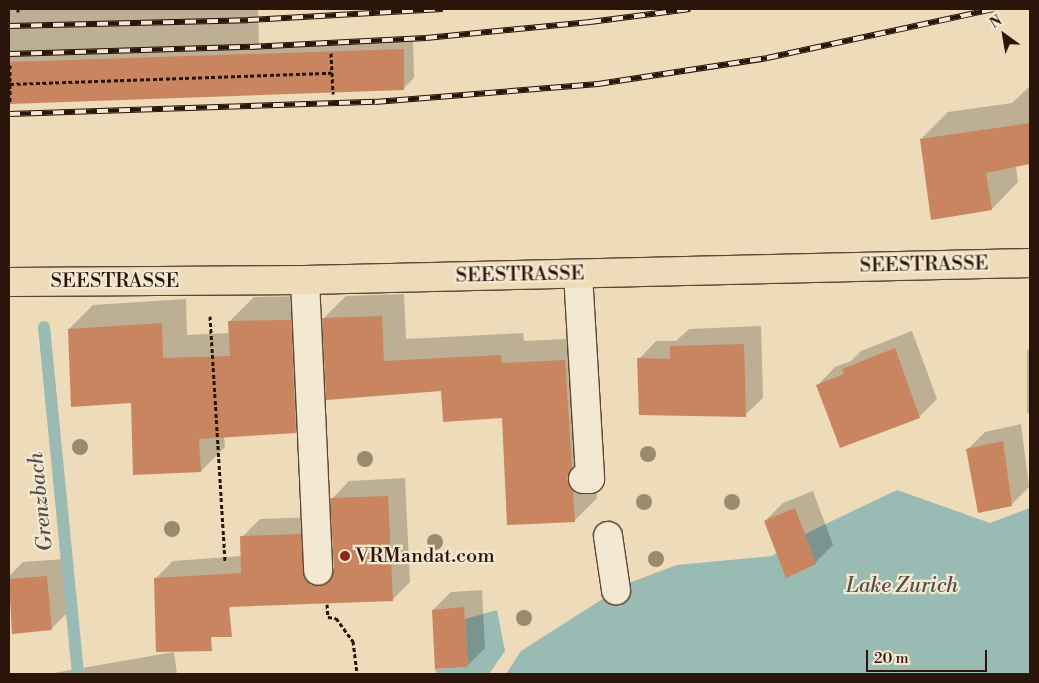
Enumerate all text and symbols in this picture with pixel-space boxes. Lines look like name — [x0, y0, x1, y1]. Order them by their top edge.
north arrow — [979, 10, 1029, 60]
text: N — [987, 12, 1006, 33]
street label: SEESTRASSE — [859, 252, 989, 278]
street label: SEESTRASSE — [455, 262, 585, 288]
street label: SEESTRASSE — [51, 269, 179, 293]
water label: Grenzbach — [23, 451, 59, 553]
place label: VRMandat.com — [355, 544, 495, 568]
marker: VRMandat.com — [339, 550, 351, 562]
water label: Lake Zurich — [846, 573, 958, 599]
scale bar — [869, 640, 990, 672]
text: 20 m — [874, 649, 909, 668]

